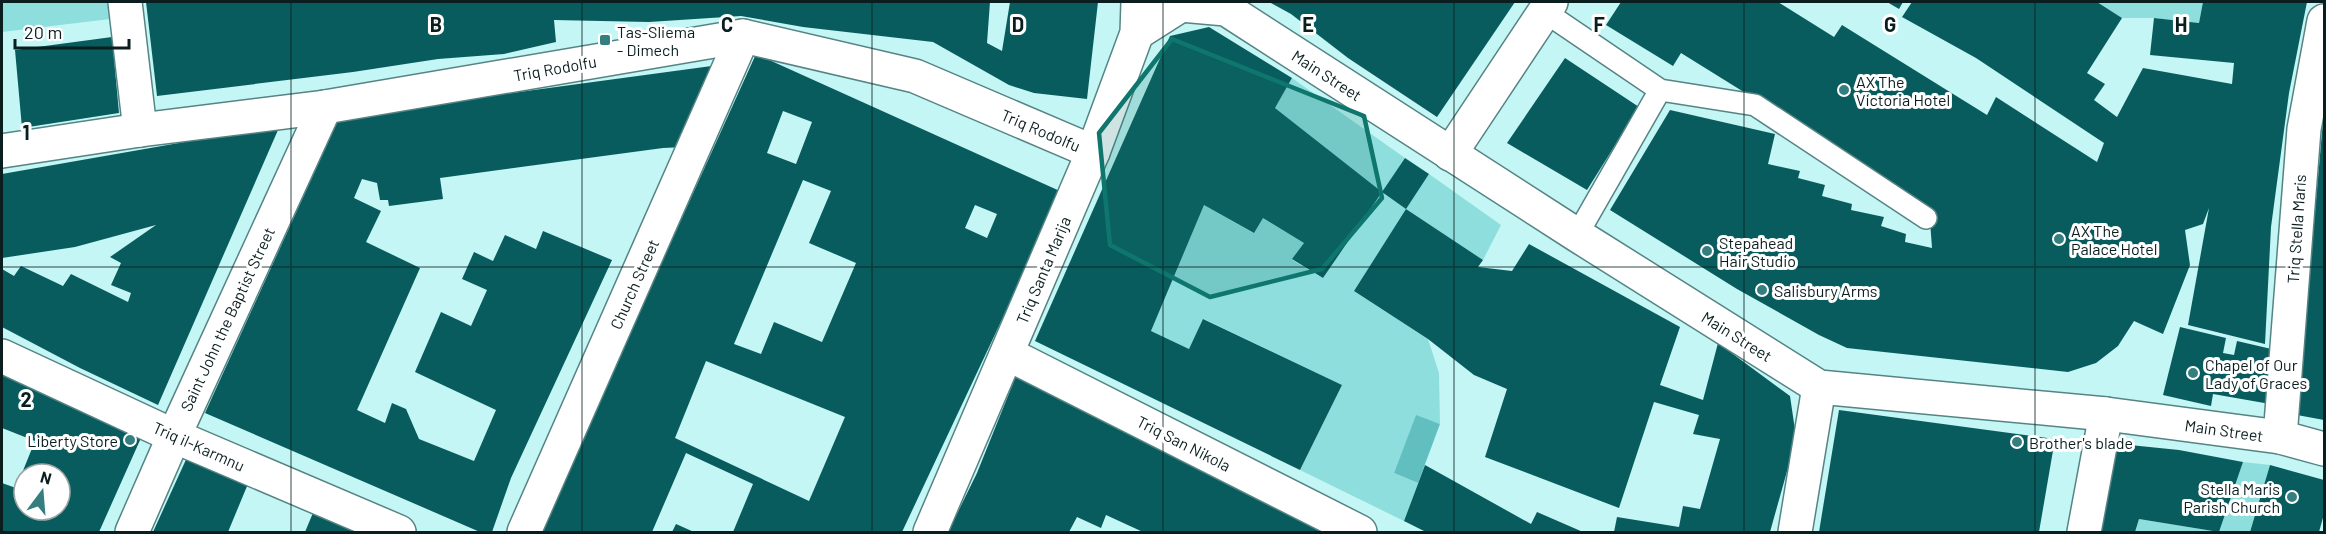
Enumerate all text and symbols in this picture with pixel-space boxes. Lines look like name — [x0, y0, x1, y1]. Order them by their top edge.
scale bar — [15, 12, 129, 50]
text: B — [430, 12, 442, 36]
text: C — [721, 12, 733, 36]
text: D — [1012, 12, 1024, 36]
text: E — [1302, 12, 1314, 36]
text: F — [1593, 12, 1605, 36]
text: G — [1884, 12, 1896, 36]
text: H — [2175, 12, 2187, 36]
text: 20 m — [24, 21, 62, 43]
place label: Tas-Sliema - Dimech — [617, 22, 695, 59]
marker: Tas-Sliema - Dimech — [598, 33, 612, 47]
street label: Main Street — [1289, 45, 1365, 105]
street label: Triq Rodolfu — [512, 51, 598, 85]
place label: AX The Victoria Hotel — [1856, 72, 1950, 109]
marker: AX The Victoria Hotel — [1837, 83, 1851, 97]
street label: Triq Rodolfu — [999, 105, 1083, 155]
text: 1 — [22, 120, 30, 144]
street label: Triq Stella Maris — [2283, 174, 2309, 284]
street label: Triq Santa Marija — [1012, 213, 1074, 327]
place label: AX The Palace Hotel — [2071, 221, 2157, 258]
street label: Saint John the Baptist Street — [176, 224, 278, 414]
marker: AX The Palace Hotel — [2052, 232, 2066, 246]
place label: Stepahead Hair Studio — [1719, 233, 1796, 270]
street label: Church Street — [606, 236, 662, 332]
marker: Stepahead Hair Studio — [1700, 244, 1714, 258]
place label: Salisbury Arms — [1774, 281, 1878, 300]
marker: Salisbury Arms — [1755, 283, 1769, 297]
street label: Main Street — [1698, 307, 1776, 365]
place label: Chapel of Our Lady of Graces — [2205, 355, 2307, 392]
marker: Chapel of Our Lady of Graces — [2186, 366, 2200, 380]
text: 2 — [20, 387, 32, 411]
street label: Triq San Nikola — [1134, 411, 1234, 475]
street label: Main Street — [2183, 415, 2265, 445]
street label: Triq il-Karmnu — [150, 417, 248, 475]
place label: Liberty Store — [27, 431, 118, 450]
marker: Liberty Store — [123, 433, 137, 447]
place label: Brother's blade — [2029, 433, 2133, 452]
marker: Brother's blade — [2010, 435, 2024, 449]
north arrow — [12, 462, 72, 522]
text: N — [39, 467, 54, 488]
place label: Stella Maris Parish Church — [2183, 479, 2280, 516]
marker: Stella Maris Parish Church — [2285, 490, 2299, 504]

